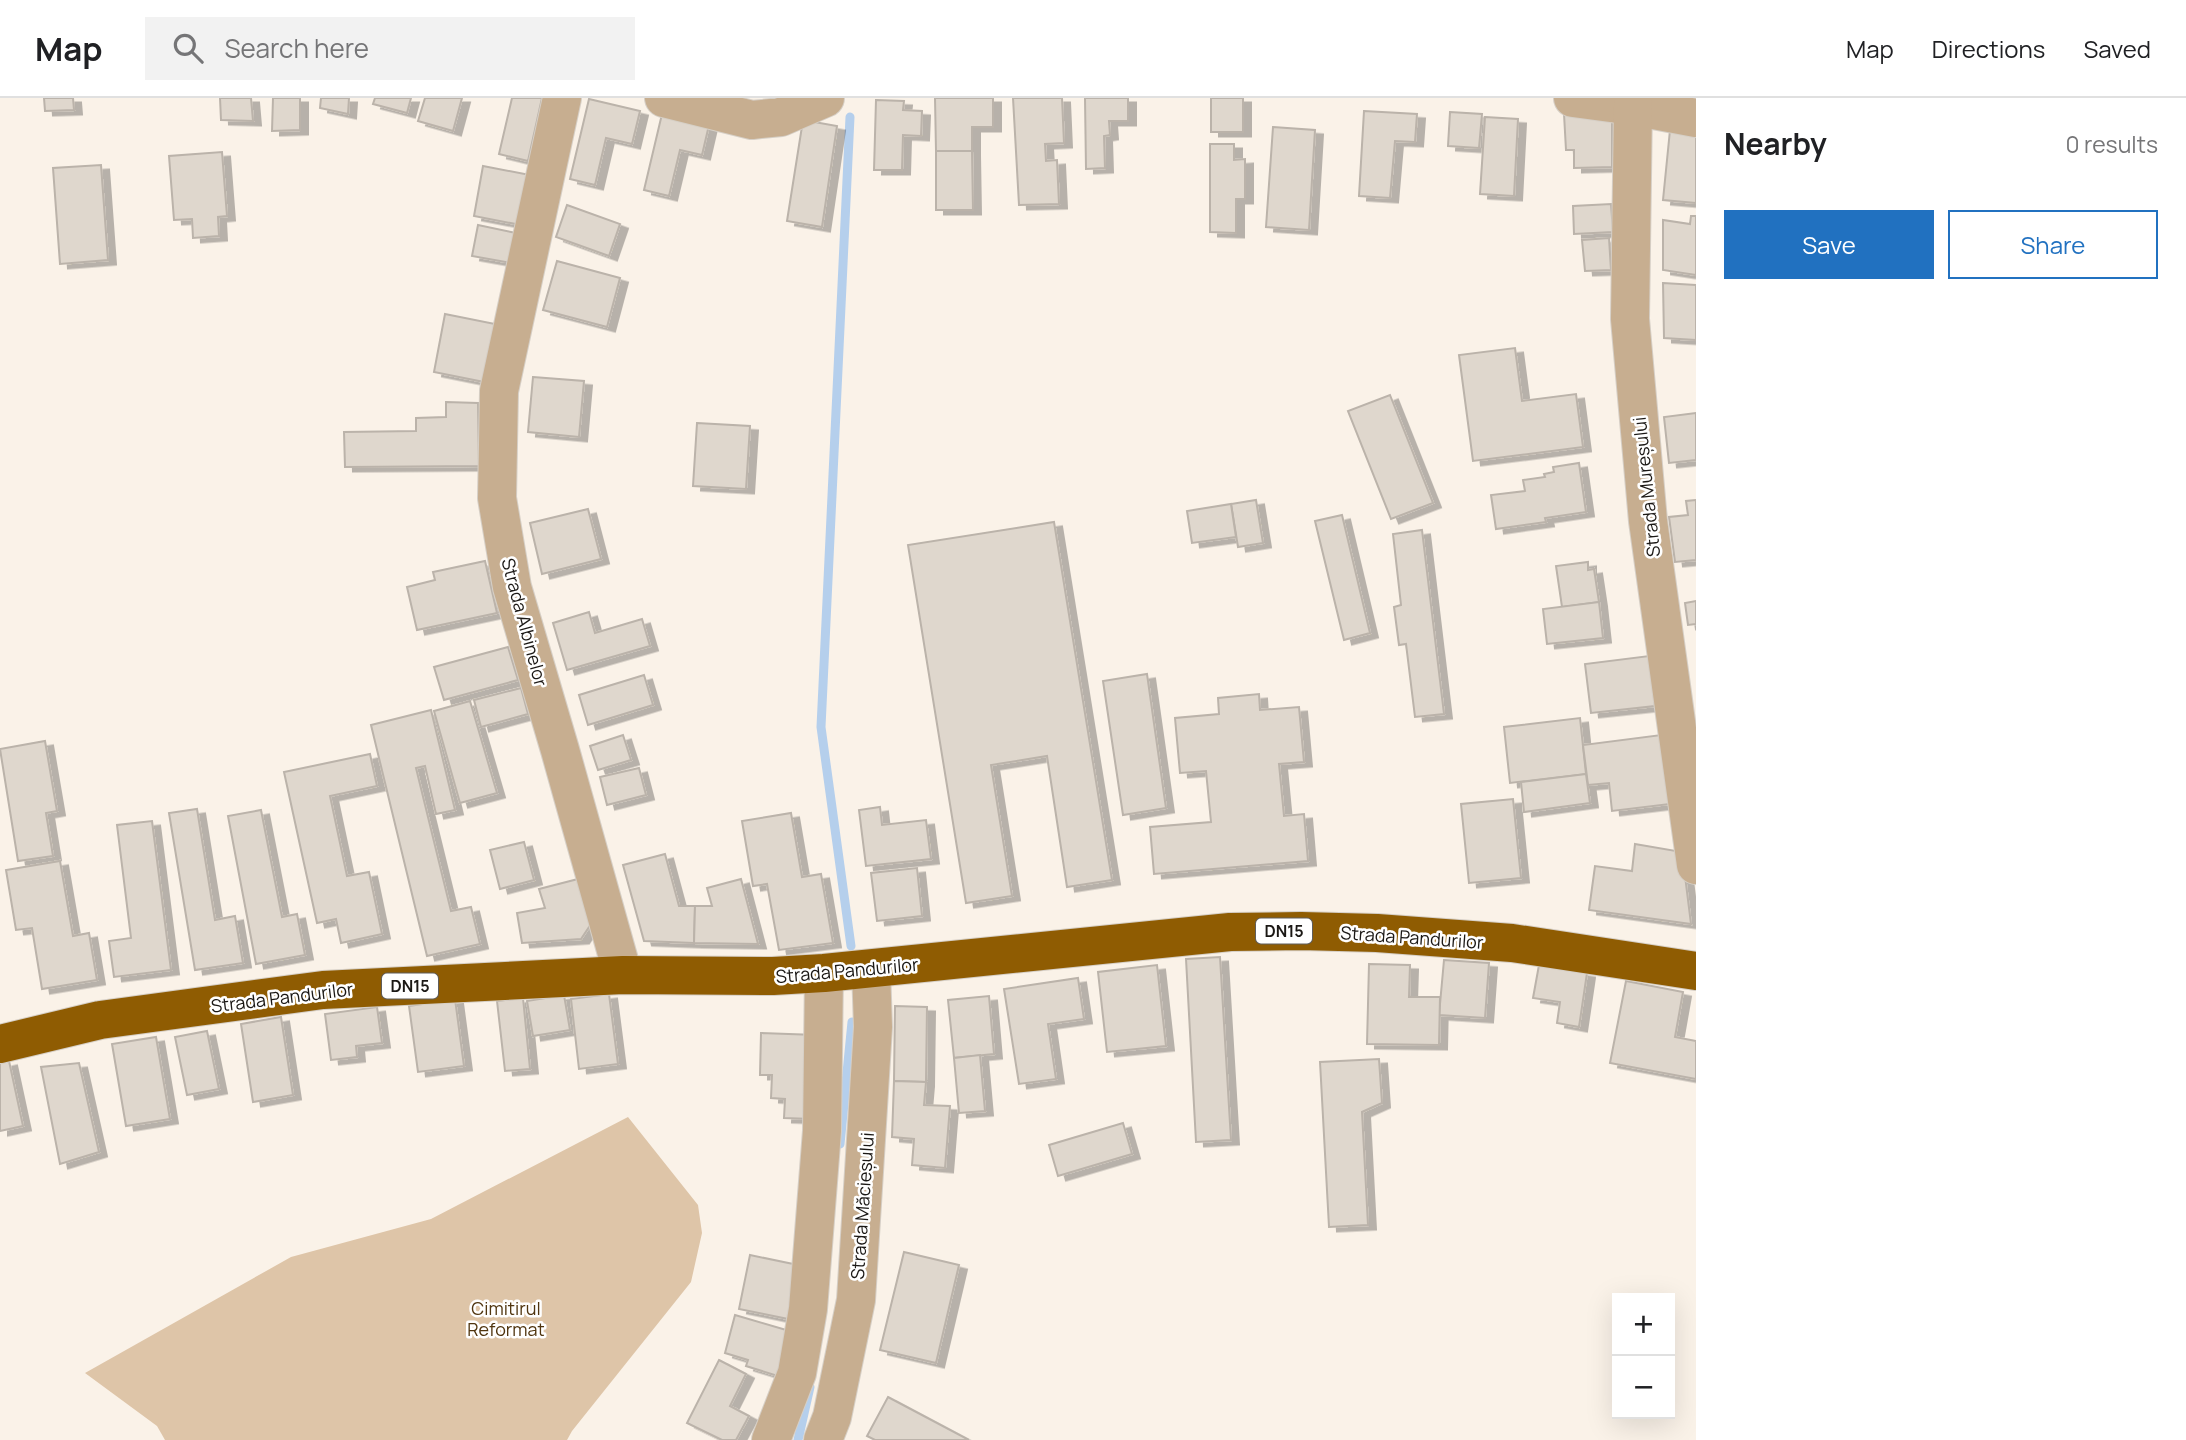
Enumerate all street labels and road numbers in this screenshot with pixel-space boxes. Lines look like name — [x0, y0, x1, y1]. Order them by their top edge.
street label: Strada Mureșului — [1627, 416, 1665, 558]
street label: Strada Albinelor — [496, 555, 554, 689]
road number: DN15 — [1256, 918, 1312, 944]
street label: Strada Pandurilor — [1340, 920, 1485, 954]
street label: Strada Pandurilor — [775, 952, 920, 988]
road number: DN15 — [382, 974, 438, 998]
street label: Strada Pandurilor — [209, 976, 355, 1018]
street label: Strada Măcieșului — [845, 1132, 879, 1280]

